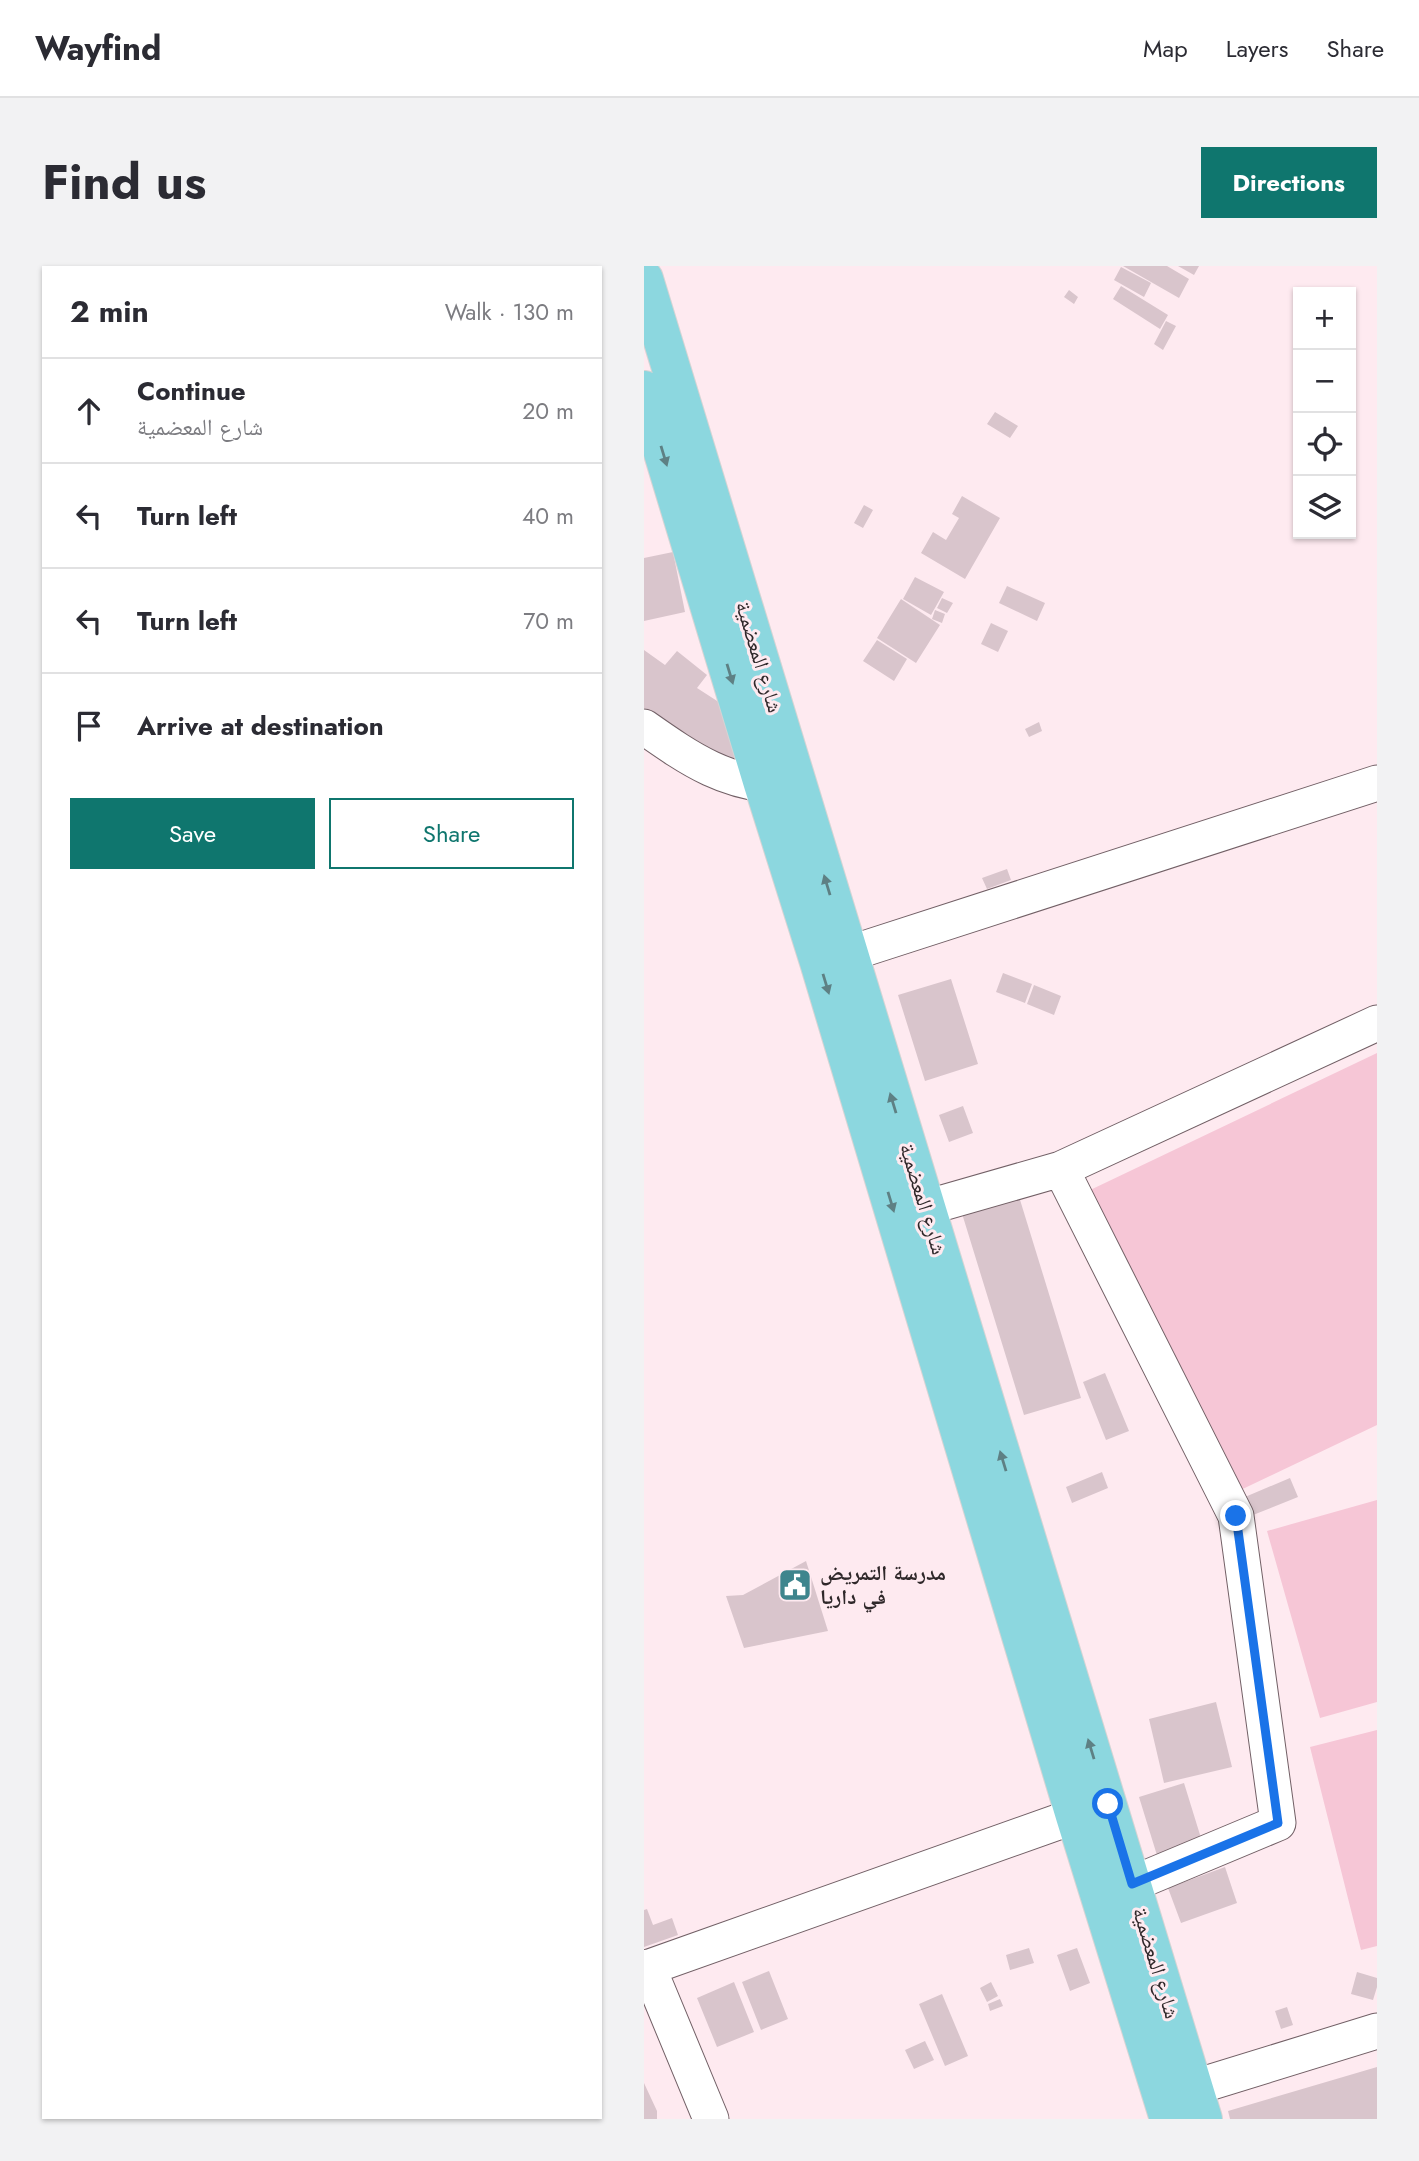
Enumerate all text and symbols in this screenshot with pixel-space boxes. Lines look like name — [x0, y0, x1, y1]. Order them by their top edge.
text: Wayfind — [35, 25, 161, 72]
text: Map — [1143, 31, 1188, 66]
text: Layers — [1226, 31, 1288, 66]
text: Share — [1326, 31, 1384, 66]
text: Find us — [42, 147, 206, 217]
button: Directions — [1201, 147, 1377, 218]
map controls — [1293, 287, 1356, 539]
button: + — [1293, 287, 1356, 350]
text: 2 min — [70, 290, 149, 333]
text: Walk · 130 m — [445, 295, 574, 329]
button: − — [1293, 350, 1356, 413]
text: Continue — [137, 372, 246, 410]
icon: ahead — [70, 392, 108, 430]
text: 20 m — [522, 394, 574, 428]
text: شارع المعضمية — [137, 410, 263, 444]
button: locate — [1293, 413, 1356, 476]
one-way arrow — [659, 446, 669, 467]
button: layers — [1293, 476, 1356, 539]
icon: left — [70, 497, 108, 535]
text: Turn left — [137, 497, 237, 535]
text: 40 m — [522, 499, 574, 533]
street label: شارع المعضمية — [728, 598, 790, 716]
icon: left — [70, 602, 108, 640]
text: Turn left — [137, 602, 237, 640]
text: 70 m — [523, 604, 574, 638]
one-way arrow — [725, 663, 735, 684]
icon: arrive — [70, 707, 108, 745]
text: Arrive at destination — [137, 707, 384, 745]
button: Save — [70, 798, 315, 869]
button: Share — [329, 798, 574, 869]
one-way arrow — [822, 874, 832, 895]
one-way arrow — [822, 974, 832, 995]
one-way arrow — [888, 1092, 898, 1113]
street label: شارع المعضمية — [892, 1140, 954, 1258]
one-way arrow — [887, 1192, 897, 1213]
one-way arrow — [997, 1450, 1007, 1471]
route end — [1220, 1500, 1251, 1531]
place label: مدرسة التمريض في داريا — [820, 1558, 946, 1613]
public building icon: مدرسة التمريض في داريا — [776, 1566, 814, 1604]
one-way arrow — [1085, 1738, 1095, 1759]
route start — [1092, 1788, 1123, 1819]
street label: شارع المعضمية — [1125, 1904, 1187, 2022]

